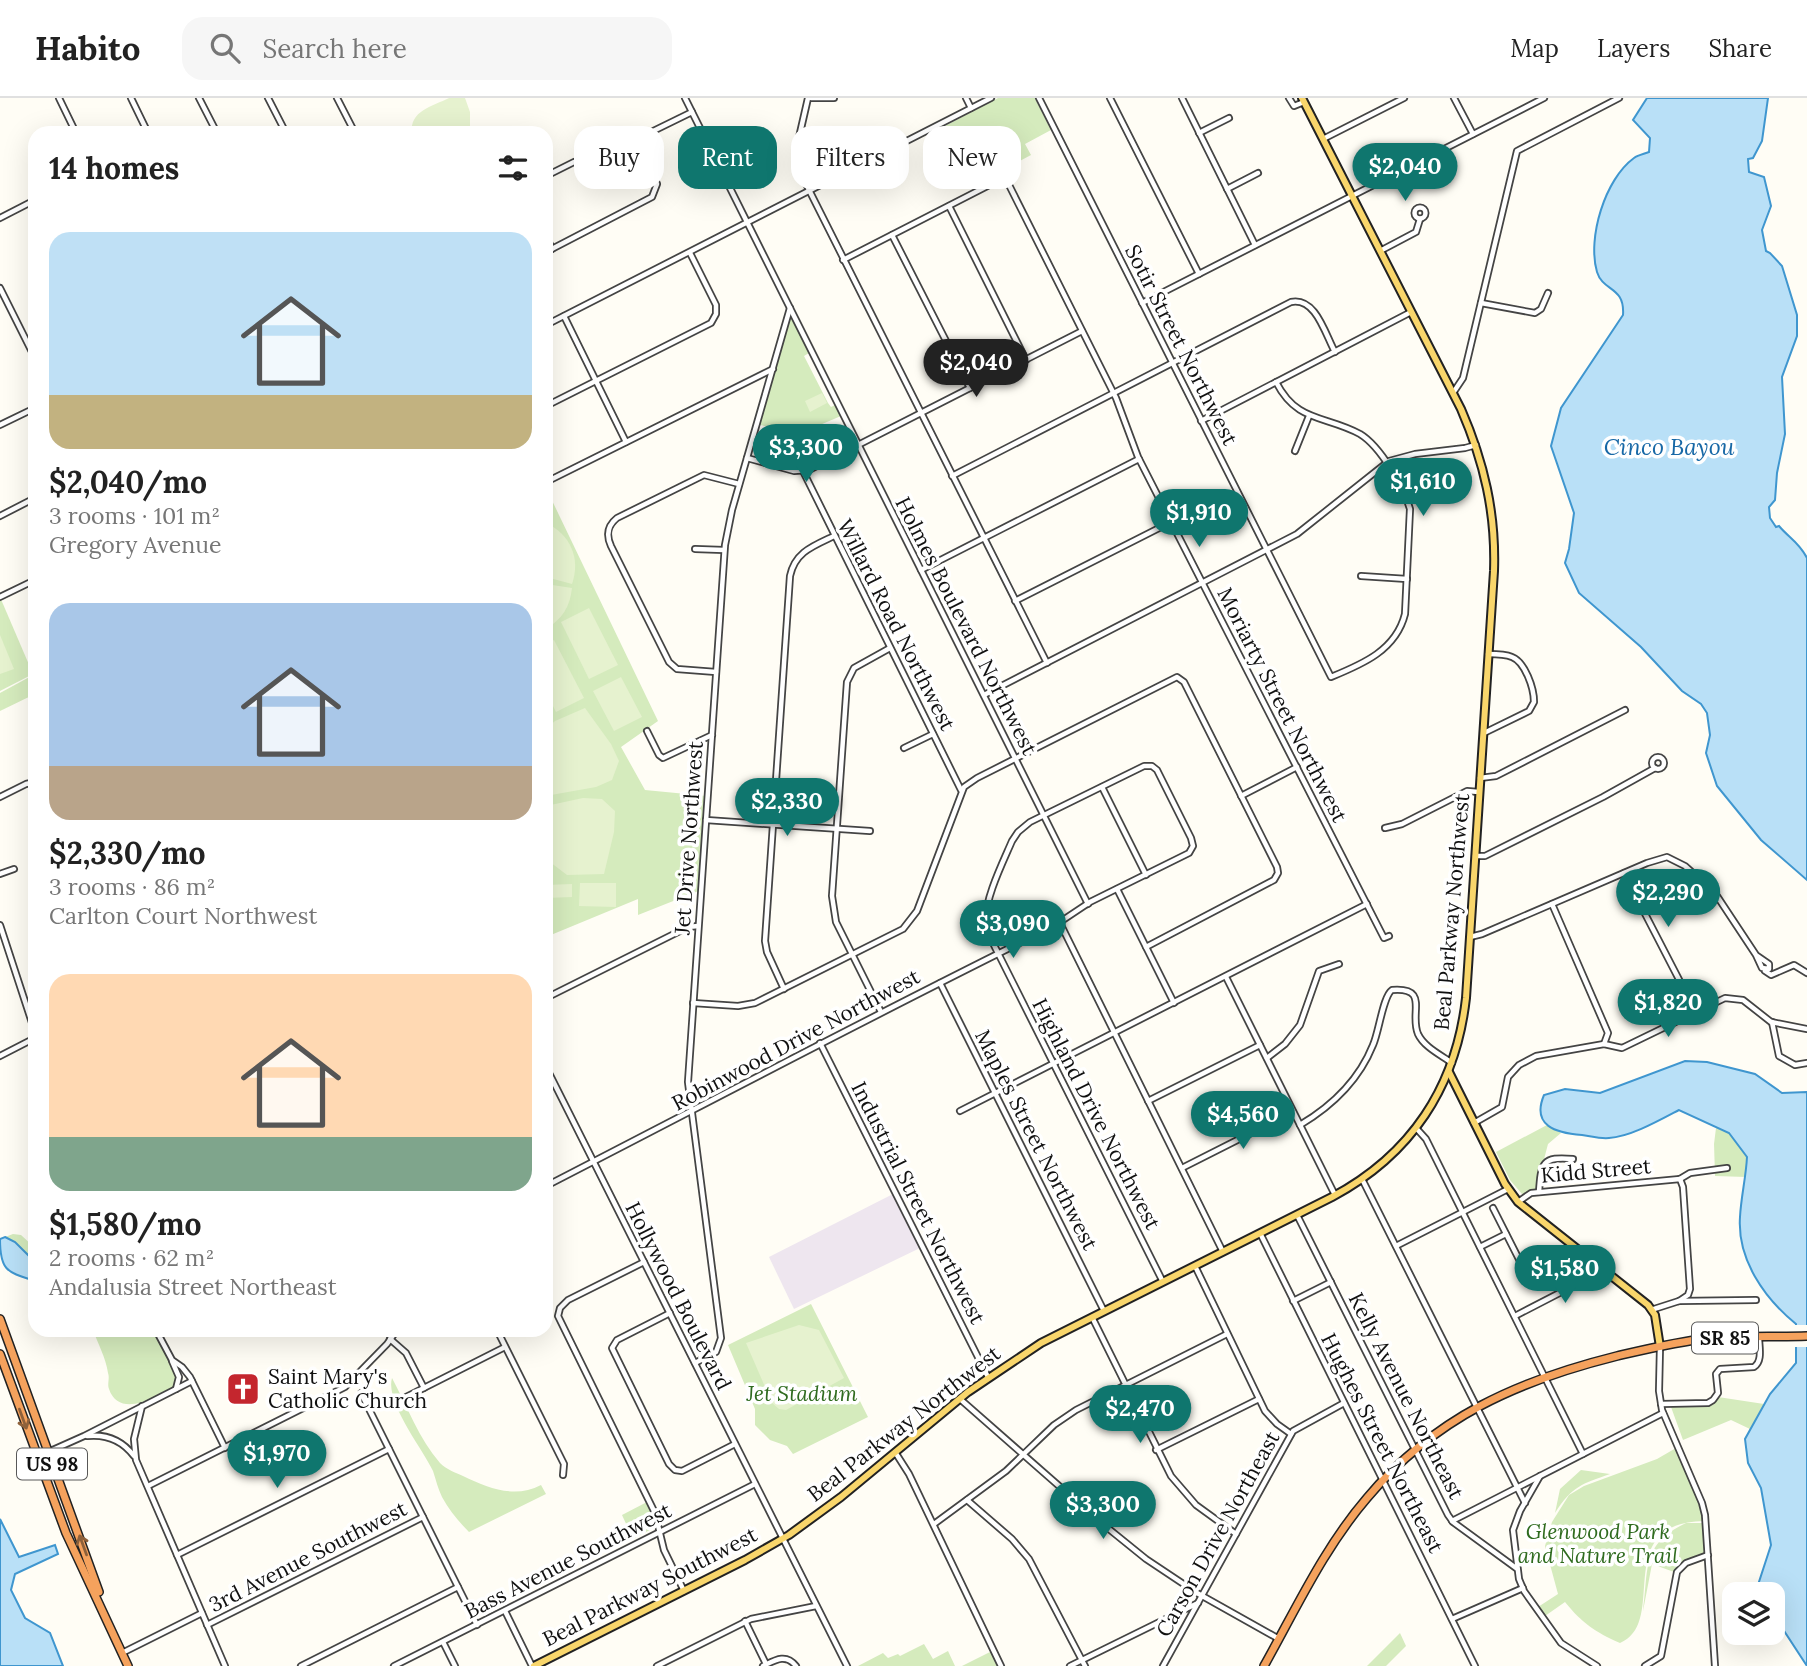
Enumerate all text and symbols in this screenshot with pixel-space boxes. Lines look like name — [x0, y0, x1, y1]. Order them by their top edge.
search box — [182, 17, 672, 80]
text: Habito — [35, 27, 140, 69]
icon: search — [206, 29, 244, 67]
text: Search here — [262, 32, 407, 65]
text: Map — [1510, 33, 1559, 64]
text: Layers — [1597, 33, 1670, 64]
text: Share — [1708, 33, 1772, 64]
chip: Buy — [574, 126, 664, 189]
chip: Rent — [678, 126, 777, 189]
chip: Filters — [791, 126, 909, 189]
chip: New — [923, 126, 1021, 189]
pin: $2,040 — [1348, 144, 1462, 203]
text: 14 homes — [49, 149, 179, 187]
icon: filters — [494, 149, 532, 187]
text: $2,040 — [1368, 151, 1442, 180]
street label: Sotir Street Northwest — [1119, 240, 1244, 450]
icon: home — [228, 278, 354, 404]
pin: $2,040 — [919, 340, 1033, 399]
text: $2,040 — [939, 347, 1013, 376]
pin: $3,300 — [749, 424, 863, 484]
text: $3,300 — [769, 432, 843, 461]
water label: Cinco Bayou — [1604, 432, 1735, 461]
pin: $1,610 — [1366, 458, 1480, 518]
text: $2,040/mo — [49, 463, 207, 501]
text: $1,610 — [1390, 466, 1456, 495]
pin: $1,910 — [1142, 490, 1256, 549]
street label: Holmes Boulevard Northwest — [889, 492, 1044, 760]
text: $1,910 — [1166, 497, 1232, 526]
text: 3 rooms · 101 m² — [49, 501, 220, 530]
street label: Willard Road Northwest — [831, 515, 962, 736]
text: Gregory Avenue — [49, 530, 221, 559]
street label: Moriarty Street Northwest — [1211, 583, 1354, 828]
icon: home — [228, 649, 354, 775]
street label: Jet Drive Northwest — [668, 739, 709, 937]
pin: $2,330 — [730, 778, 844, 838]
text: $2,330 — [751, 786, 823, 815]
street label: Beal Parkway Northwest — [1428, 791, 1475, 1032]
text: $2,330/mo — [49, 834, 206, 872]
pin: $2,290 — [1611, 870, 1725, 929]
text: 3 rooms · 86 m² — [49, 872, 215, 901]
text: $2,290 — [1632, 877, 1704, 906]
pin: $3,090 — [956, 900, 1070, 960]
text: Carlton Court Northwest — [49, 901, 317, 930]
text: $3,090 — [976, 908, 1050, 937]
street label: Robinwood Drive Northwest — [667, 962, 925, 1116]
pin: $1,820 — [1611, 979, 1725, 1039]
text: $1,820 — [1634, 987, 1702, 1016]
street label: Highland Drive Northwest — [1026, 994, 1167, 1235]
icon: home — [228, 1020, 354, 1146]
street label: Maples Street Northwest — [969, 1025, 1104, 1255]
street label: Industrial Street Northwest — [845, 1077, 992, 1329]
pin: $4,560 — [1186, 1091, 1300, 1151]
text: $4,560 — [1207, 1099, 1279, 1128]
street label: Kidd Street — [1540, 1152, 1653, 1189]
street label: Hollywood Boulevard — [619, 1197, 738, 1394]
text: $1,580/mo — [49, 1205, 202, 1243]
text: 2 rooms · 62 m² — [49, 1243, 214, 1272]
pin: $1,580 — [1508, 1246, 1622, 1305]
text: $1,580 — [1531, 1253, 1599, 1282]
text: Andalusia Street Northeast — [49, 1272, 337, 1301]
street label: Kelly Avenue Northeast — [1343, 1288, 1471, 1504]
road number: SR 85 — [1692, 1322, 1758, 1354]
street label: Hughes Street Northeast — [1315, 1328, 1450, 1558]
street label: Beal Parkway Northwest — [802, 1339, 1006, 1507]
place label: Saint Mary's Catholic Church — [268, 1363, 427, 1414]
church icon: Saint Mary's Catholic Church — [224, 1370, 262, 1408]
park label: Jet Stadium — [746, 1380, 858, 1407]
pin: $2,470 — [1083, 1386, 1197, 1445]
text: $2,470 — [1105, 1393, 1175, 1422]
one-way arrow — [18, 1407, 30, 1429]
street label: Carson Drive Northeast — [1150, 1425, 1286, 1641]
pin: $1,970 — [220, 1430, 334, 1490]
text: $1,970 — [243, 1438, 311, 1467]
road number: US 98 — [17, 1448, 87, 1480]
pin: $3,300 — [1046, 1482, 1160, 1541]
text: $3,300 — [1066, 1489, 1140, 1518]
street label: 3rd Avenue Southwest — [204, 1494, 412, 1618]
street label: Bass Avenue Southwest — [460, 1496, 677, 1625]
park label: Glenwood Park and Nature Trail — [1518, 1518, 1678, 1569]
street label: Beal Parkway Southwest — [538, 1520, 762, 1652]
one-way arrow — [76, 1534, 88, 1556]
map controls — [1722, 1582, 1785, 1645]
button: layers — [1722, 1582, 1785, 1645]

